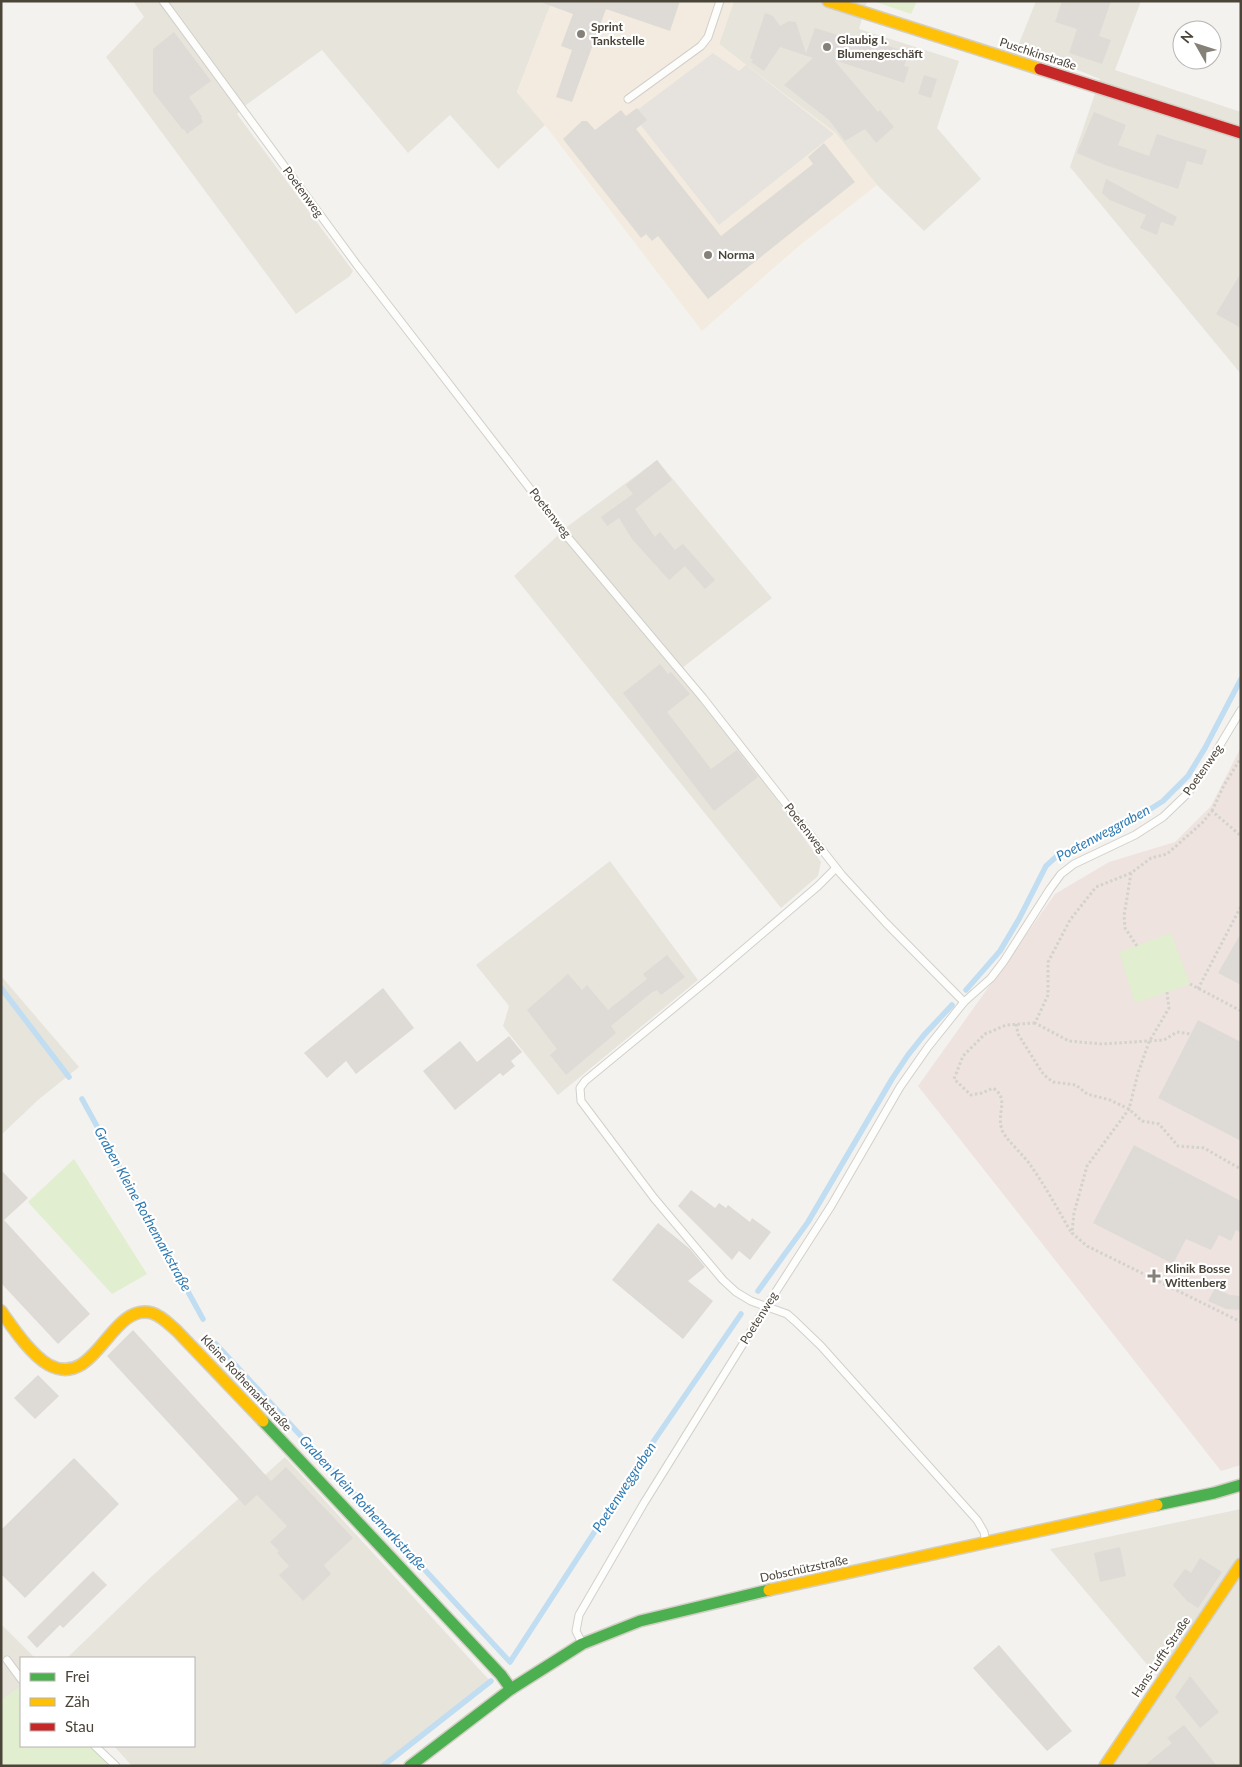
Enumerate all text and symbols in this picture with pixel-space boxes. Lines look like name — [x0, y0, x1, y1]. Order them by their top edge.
place label: Sprint Tankstelle — [591, 19, 645, 48]
north arrow — [1172, 20, 1222, 70]
text: N — [1177, 27, 1197, 46]
marker: Sprint Tankstelle — [575, 28, 587, 40]
place label: Glaubig I. Blumengeschäft — [837, 32, 923, 61]
street label: Puschkinstraße — [998, 34, 1079, 73]
marker: Glaubig I. Blumengeschäft — [821, 41, 833, 53]
street label: Poetenweg — [280, 163, 327, 220]
place label: Norma — [718, 247, 755, 262]
marker: Norma — [702, 249, 714, 261]
street label: Poetenweg — [526, 485, 575, 541]
street label: Poetenweg — [1179, 741, 1226, 798]
street label: Poetenweg — [781, 800, 830, 856]
water label: Poetenweggraben — [1053, 801, 1153, 864]
water label: Graben Kleine Rothemarkstraße — [91, 1124, 196, 1294]
place label: Klinik Bosse Wittenberg — [1165, 1261, 1231, 1290]
marker: Klinik Bosse Wittenberg — [1147, 1269, 1161, 1283]
street label: Poetenweg — [737, 1289, 781, 1347]
street label: Kleine Rothemarkstraße — [198, 1331, 295, 1434]
water label: Graben Klein Rothemarkstraße — [296, 1432, 431, 1574]
water label: Poetenweggraben — [588, 1439, 659, 1535]
street label: Dobschützstraße — [758, 1552, 849, 1585]
street label: Hans-Lufft-Straße — [1128, 1613, 1193, 1700]
legend — [20, 1657, 195, 1747]
text: Frei — [65, 1667, 90, 1685]
text: Zäh — [65, 1692, 90, 1710]
text: Stau — [65, 1717, 94, 1735]

